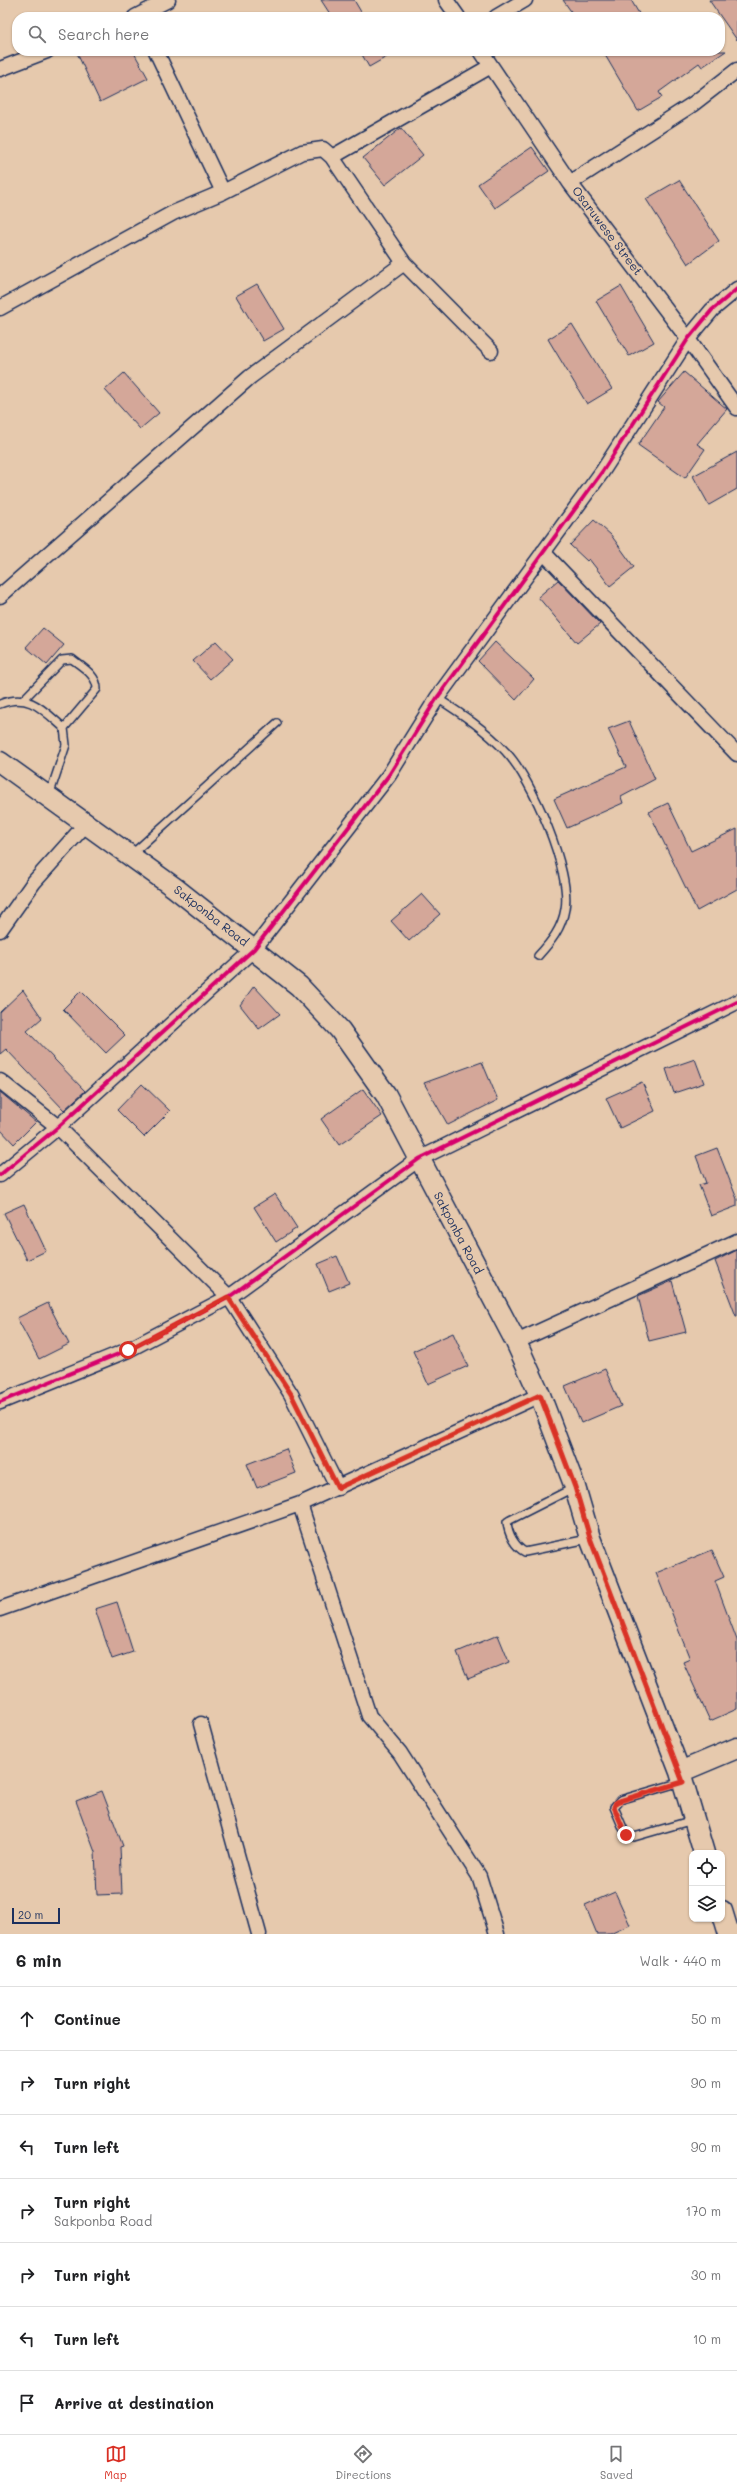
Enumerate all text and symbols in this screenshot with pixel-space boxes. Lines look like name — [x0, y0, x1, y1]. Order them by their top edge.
search box — [12, 12, 725, 56]
icon: search — [26, 23, 48, 45]
text: Search here — [58, 24, 149, 44]
street label: Osaruwese Street — [569, 183, 647, 278]
street label: Sakponba Road — [171, 881, 253, 950]
street label: Sakponba Road — [431, 1189, 487, 1277]
route start — [119, 1341, 137, 1359]
route end — [617, 1826, 635, 1844]
map controls — [689, 1850, 725, 1922]
button: locate — [689, 1850, 725, 1886]
button: layers — [689, 1886, 725, 1922]
scale bar — [12, 1906, 60, 1925]
text: 20 m — [18, 1907, 43, 1922]
text: 6 min — [16, 1949, 61, 1971]
text: Walk · 440 m — [640, 1952, 721, 1969]
icon: ahead — [16, 2008, 38, 2030]
text: Continue — [54, 2009, 121, 2029]
text: 50 m — [691, 2010, 721, 2027]
icon: right — [16, 2072, 38, 2094]
text: Turn right — [54, 2073, 131, 2093]
text: 90 m — [691, 2074, 721, 2091]
icon: left — [16, 2136, 38, 2158]
text: Turn left — [54, 2137, 119, 2157]
text: 90 m — [691, 2138, 721, 2155]
text: Turn right — [54, 2192, 131, 2212]
icon: right — [16, 2200, 38, 2222]
text: 170 m — [685, 2202, 721, 2219]
text: Sakponba Road — [54, 2212, 152, 2229]
icon: right — [16, 2264, 38, 2286]
text: Turn right — [54, 2265, 131, 2285]
text: 30 m — [691, 2266, 721, 2283]
icon: left — [16, 2328, 38, 2350]
text: Turn left — [54, 2329, 119, 2349]
text: 10 m — [693, 2330, 721, 2347]
icon: arrive — [16, 2392, 38, 2414]
text: Arrive at destination — [54, 2393, 214, 2413]
tab: Map — [104, 2443, 127, 2482]
tab: Directions — [335, 2443, 391, 2482]
tab: Saved — [600, 2443, 633, 2482]

